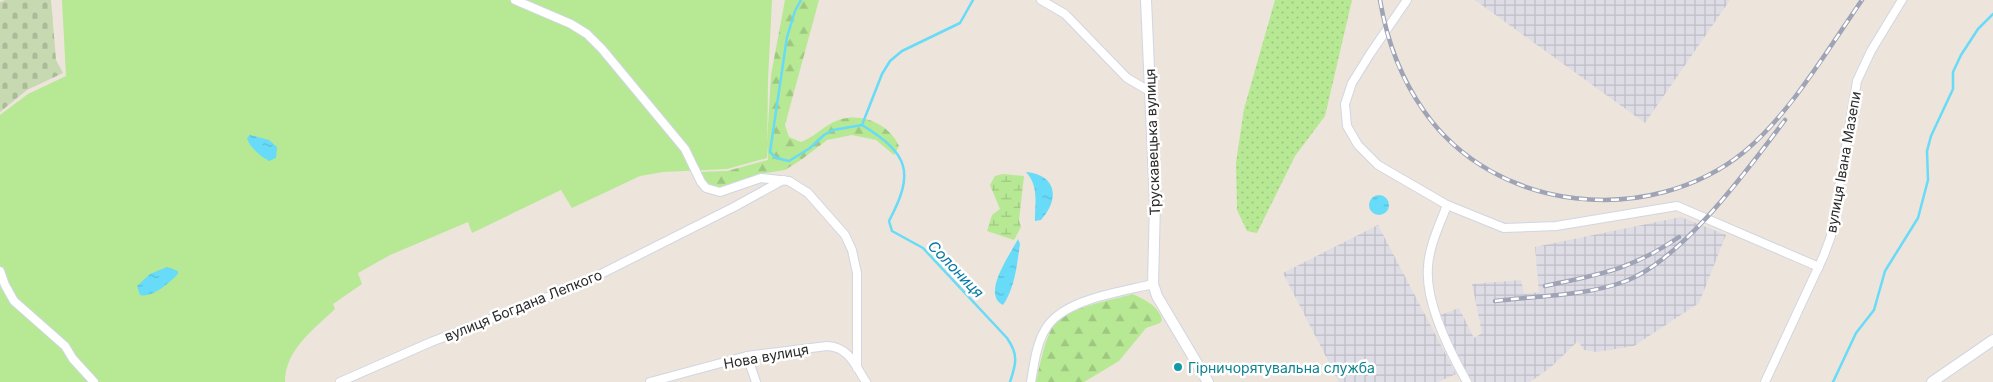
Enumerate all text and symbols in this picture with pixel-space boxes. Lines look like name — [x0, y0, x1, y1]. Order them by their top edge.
street label: Трускавецька вулиця — [1141, 68, 1163, 216]
street label: вулиця Івана Мазепи — [1822, 90, 1864, 234]
water label: Солониця — [924, 236, 988, 302]
street label: вулиця Богдана Лепкого — [442, 266, 604, 344]
street label: Нова вулиця — [722, 340, 810, 372]
place label: Гірничорятувальна служба — [1188, 359, 1375, 376]
marker: Гірничорятувальна служба — [1172, 361, 1184, 373]

